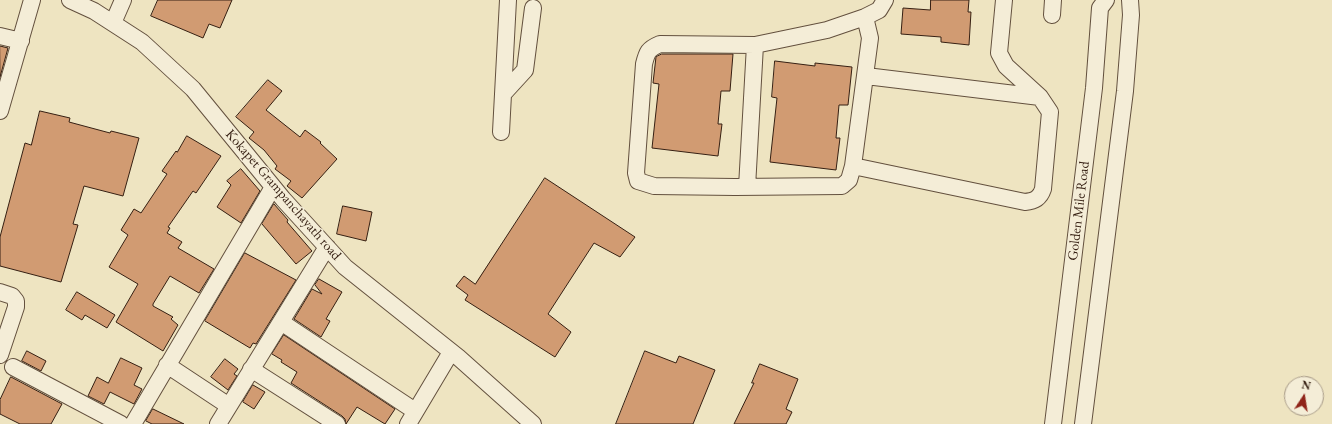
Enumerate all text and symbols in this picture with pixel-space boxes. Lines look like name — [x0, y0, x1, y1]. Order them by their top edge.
street label: Kokapet Grampanchayath road — [222, 126, 344, 264]
street label: Golden Mile Road — [1065, 160, 1093, 262]
north arrow — [1284, 376, 1324, 416]
text: N — [1300, 377, 1312, 393]

